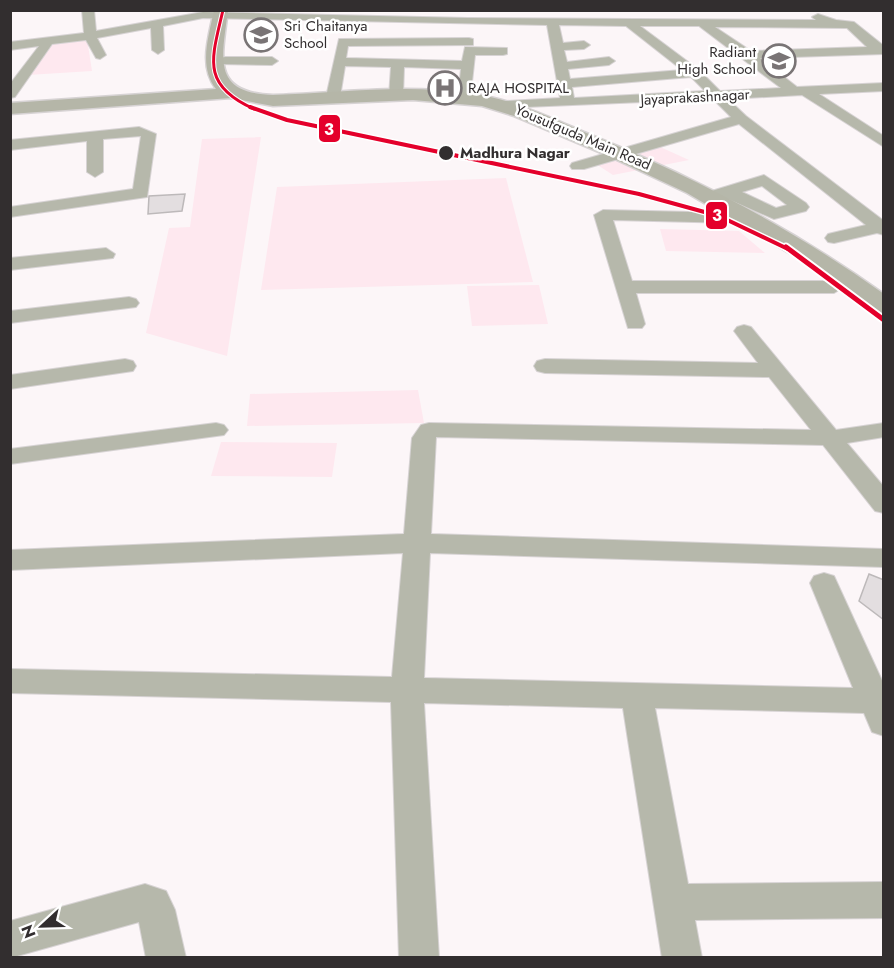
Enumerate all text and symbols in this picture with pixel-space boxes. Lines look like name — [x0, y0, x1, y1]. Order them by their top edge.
place label: Sri Chaitanya School — [284, 15, 367, 54]
school or university icon: Sri Chaitanya School — [243, 17, 279, 53]
place label: Radiant High School — [677, 41, 756, 80]
school or university icon: Radiant High School — [761, 43, 797, 79]
hospital icon: RAJA HOSPITAL — [427, 70, 463, 106]
place label: RAJA HOSPITAL — [468, 77, 569, 99]
street label: Jayaprakashnagar — [638, 83, 751, 111]
street label: Yousufguda Main Road — [512, 98, 654, 176]
line badge: 3 — [318, 114, 341, 143]
text: 3 — [324, 118, 334, 141]
place label: Madhura Nagar — [460, 142, 571, 164]
marker: Madhura Nagar — [437, 144, 455, 162]
line badge: 3 — [705, 201, 728, 230]
text: 3 — [712, 204, 722, 227]
north arrow — [12, 896, 72, 956]
text: N — [16, 921, 42, 942]

